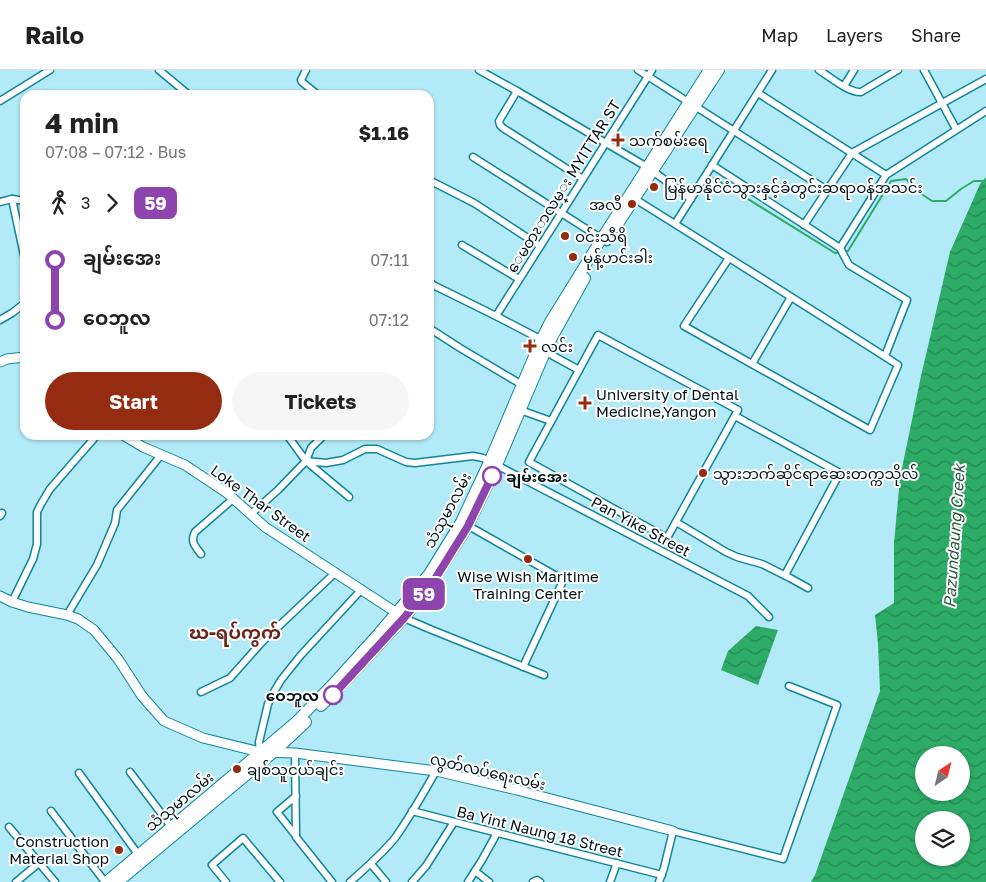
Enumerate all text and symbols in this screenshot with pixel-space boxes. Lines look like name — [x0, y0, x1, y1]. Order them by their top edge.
text: Railo — [25, 20, 84, 49]
text: Map — [761, 24, 798, 46]
text: Layers — [826, 24, 883, 46]
text: Share — [911, 24, 961, 46]
street label: ေမတၩာလမ္း MYITTAR ST — [502, 96, 627, 277]
text: 4 min — [45, 106, 119, 139]
text: $1.16 — [359, 121, 409, 144]
place label: သက်စမ်းရေ — [629, 131, 708, 153]
marker: သက်စမ်းရေ — [611, 133, 625, 147]
text: 07:08 – 07:12 · Bus — [45, 142, 186, 162]
place label: မြန်မာနိုင်ငံသွားနှင့်ခံတွင်းဆရာဝန်အသင်း — [664, 178, 923, 200]
marker: မြန်မာနိုင်ငံသွားနှင့်ခံတွင်းဆရာဝန်အသင်း — [648, 181, 660, 193]
icon: walk — [45, 189, 73, 217]
icon: forward — [98, 189, 126, 217]
text: 59 — [144, 192, 167, 214]
text: 3 — [81, 193, 90, 213]
place label: အလီ — [589, 195, 622, 213]
marker: အလီ — [626, 198, 638, 210]
place label: ဝင်းသီရိ — [575, 227, 628, 249]
marker: ဝင်းသီရိ — [559, 230, 571, 242]
text: ချမ်းအေး — [83, 246, 161, 269]
place label: မုန့်ဟင်းခါး — [583, 248, 653, 270]
text: 07:11 — [370, 250, 409, 270]
marker: မုန့်ဟင်းခါး — [567, 251, 579, 263]
text: ဝေဘူလ — [83, 306, 150, 329]
text: 07:12 — [369, 310, 409, 330]
place label: လင်း — [541, 337, 573, 355]
marker: လင်း — [523, 339, 537, 353]
button: Start — [45, 372, 222, 430]
button: Tickets — [232, 372, 409, 430]
place label: University of Dental Medicine,Yangon — [596, 385, 739, 420]
marker: University of Dental Medicine,Yangon — [578, 396, 592, 410]
street label: Loke Thar Street — [208, 461, 314, 545]
water label: Pazundaung Creek — [939, 462, 969, 608]
place label: သွားဘက်‌ဆိုင်ရာဆေးတက္ကသိုလ် — [713, 464, 918, 486]
marker: ချမ်းအေး — [482, 466, 502, 486]
place label: ချမ်းအေး — [506, 467, 568, 489]
marker: သွားဘက်‌ဆိုင်ရာဆေးတက္ကသိုလ် — [697, 467, 709, 479]
street label: သံသုမာလမ်း — [420, 469, 478, 553]
street label: Pan Yike Street — [588, 492, 694, 560]
marker: Wise Wish Maritime Training Center — [522, 553, 534, 565]
place label: Wise Wish Maritime Training Center — [457, 567, 599, 602]
line badge: 59 — [402, 578, 446, 610]
text: 59 — [413, 583, 435, 605]
district label: ဃ-ရပ်ကွက် — [189, 621, 281, 647]
marker: ဝေဘူလ — [323, 685, 343, 705]
place label: ဝေဘူလ — [266, 686, 319, 708]
north arrow — [915, 746, 970, 801]
map controls — [915, 746, 970, 866]
street label: လွတ်လပ်ရေးလမ်း — [428, 749, 547, 797]
place label: ချစ်သူငယ်ချင်း — [247, 760, 344, 782]
marker: ချစ်သူငယ်ချင်း — [231, 763, 243, 775]
street label: သံသုမာလမ်း — [141, 767, 219, 838]
street label: Ba Yint Naung 18 Street — [455, 802, 625, 860]
button: layers — [915, 811, 970, 866]
place label: Construction Material Shop — [9, 832, 109, 867]
marker: Construction Material Shop — [113, 844, 125, 856]

